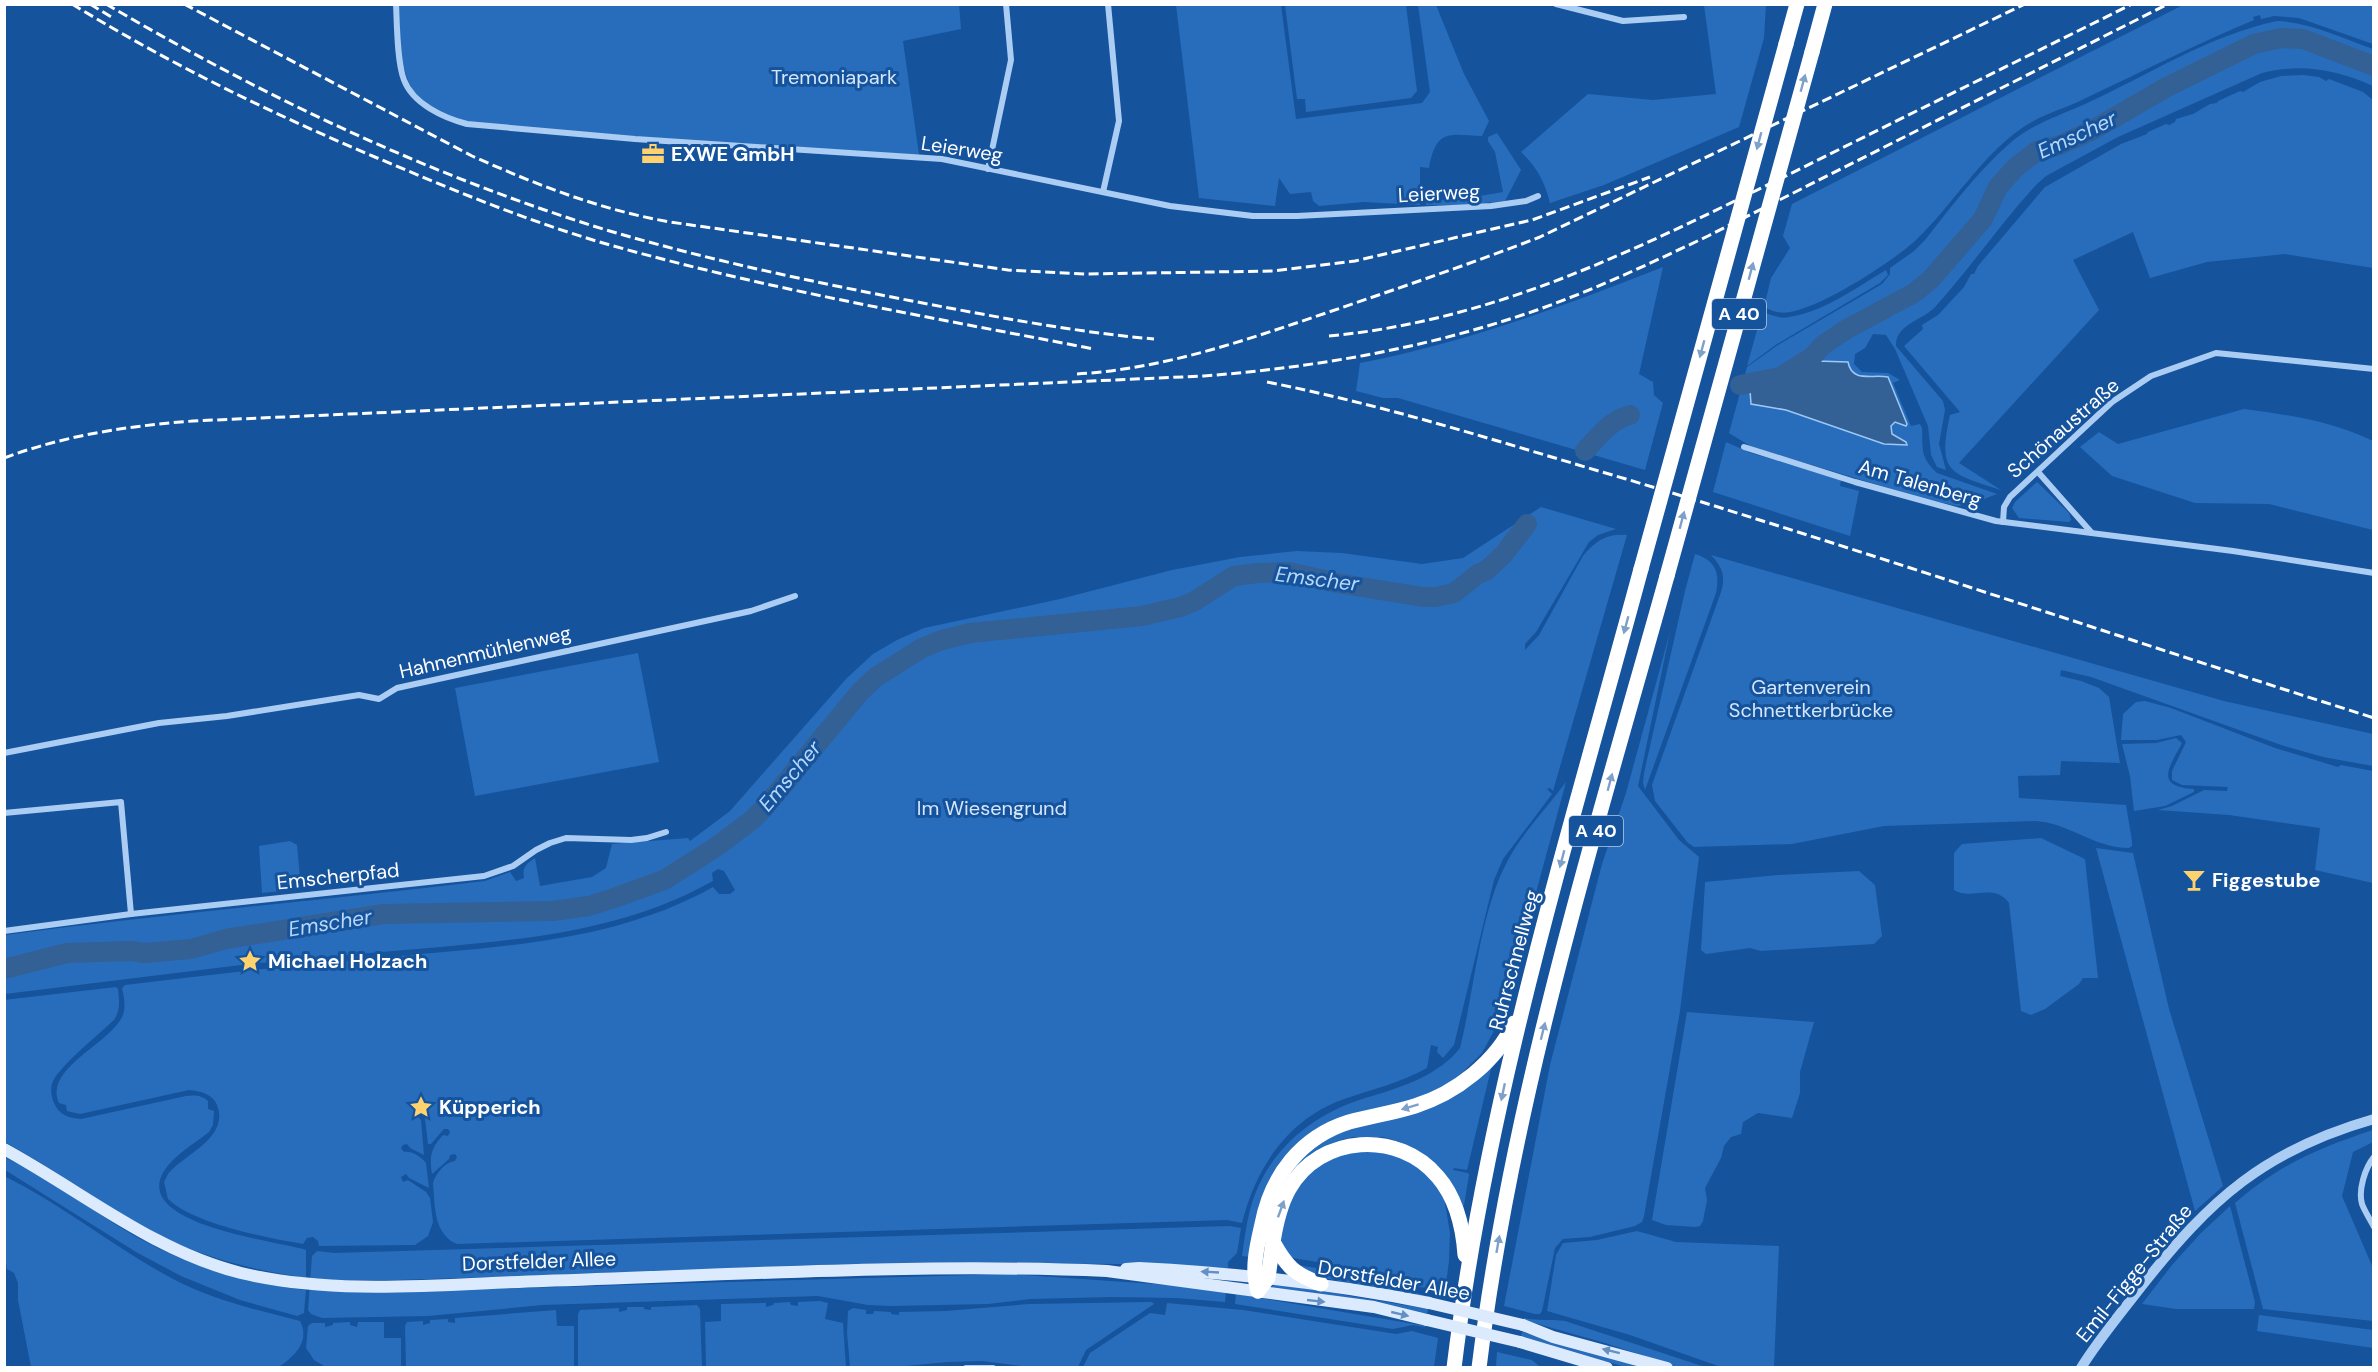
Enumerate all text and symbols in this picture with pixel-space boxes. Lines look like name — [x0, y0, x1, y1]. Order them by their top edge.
park label: Tremoniapark — [771, 64, 897, 90]
one-way arrow — [1799, 74, 1808, 92]
water label: Emscher — [2033, 104, 2122, 165]
street label: Leierweg — [919, 130, 1005, 168]
one-way arrow — [1754, 132, 1763, 150]
office icon: EXWE GmbH — [640, 141, 666, 167]
place label: EXWE GmbH — [671, 141, 795, 167]
street label: Leierweg — [1397, 178, 1481, 208]
one-way arrow — [1747, 262, 1756, 280]
road number: A 40 — [1712, 299, 1766, 329]
one-way arrow — [1696, 340, 1706, 358]
street label: Schönaustraße — [2002, 372, 2124, 484]
street label: Am Talenberg — [1856, 453, 1984, 513]
one-way arrow — [1678, 511, 1687, 529]
water label: Emscher — [1274, 560, 1362, 598]
one-way arrow — [1621, 616, 1630, 634]
street label: Hahnenmühlenweg — [396, 620, 574, 684]
park label: Gartenverein Schnettkerbrücke — [1729, 674, 1893, 723]
water label: Emscher — [752, 734, 829, 817]
one-way arrow — [1606, 772, 1615, 790]
park label: Im Wiesengrund — [917, 795, 1067, 821]
road number: A 40 — [1569, 816, 1623, 846]
one-way arrow — [1557, 850, 1567, 869]
street label: Emscherpfad — [275, 857, 401, 895]
bar icon: Figgestube — [2181, 867, 2207, 893]
place label: Figgestube — [2212, 867, 2321, 893]
street label: Ruhrschnellweg — [1483, 887, 1545, 1033]
water label: Emscher — [286, 902, 375, 943]
place icon: Michael Holzach — [237, 948, 263, 974]
place label: Michael Holzach — [268, 948, 427, 974]
one-way arrow — [1539, 1022, 1549, 1040]
one-way arrow — [1498, 1083, 1507, 1102]
place icon: Küpperich — [408, 1094, 434, 1120]
place label: Küpperich — [439, 1094, 541, 1120]
one-way arrow — [1401, 1103, 1419, 1112]
street label: Emil-Figge-Straße — [2070, 1198, 2198, 1348]
one-way arrow — [1277, 1199, 1287, 1217]
one-way arrow — [1494, 1235, 1503, 1254]
street label: Dorstfelder Allee — [461, 1245, 617, 1277]
street label: Dorstfelder Allee — [1316, 1254, 1472, 1306]
one-way arrow — [1201, 1267, 1220, 1276]
one-way arrow — [1306, 1296, 1325, 1305]
one-way arrow — [1391, 1309, 1410, 1319]
one-way arrow — [1601, 1346, 1620, 1356]

